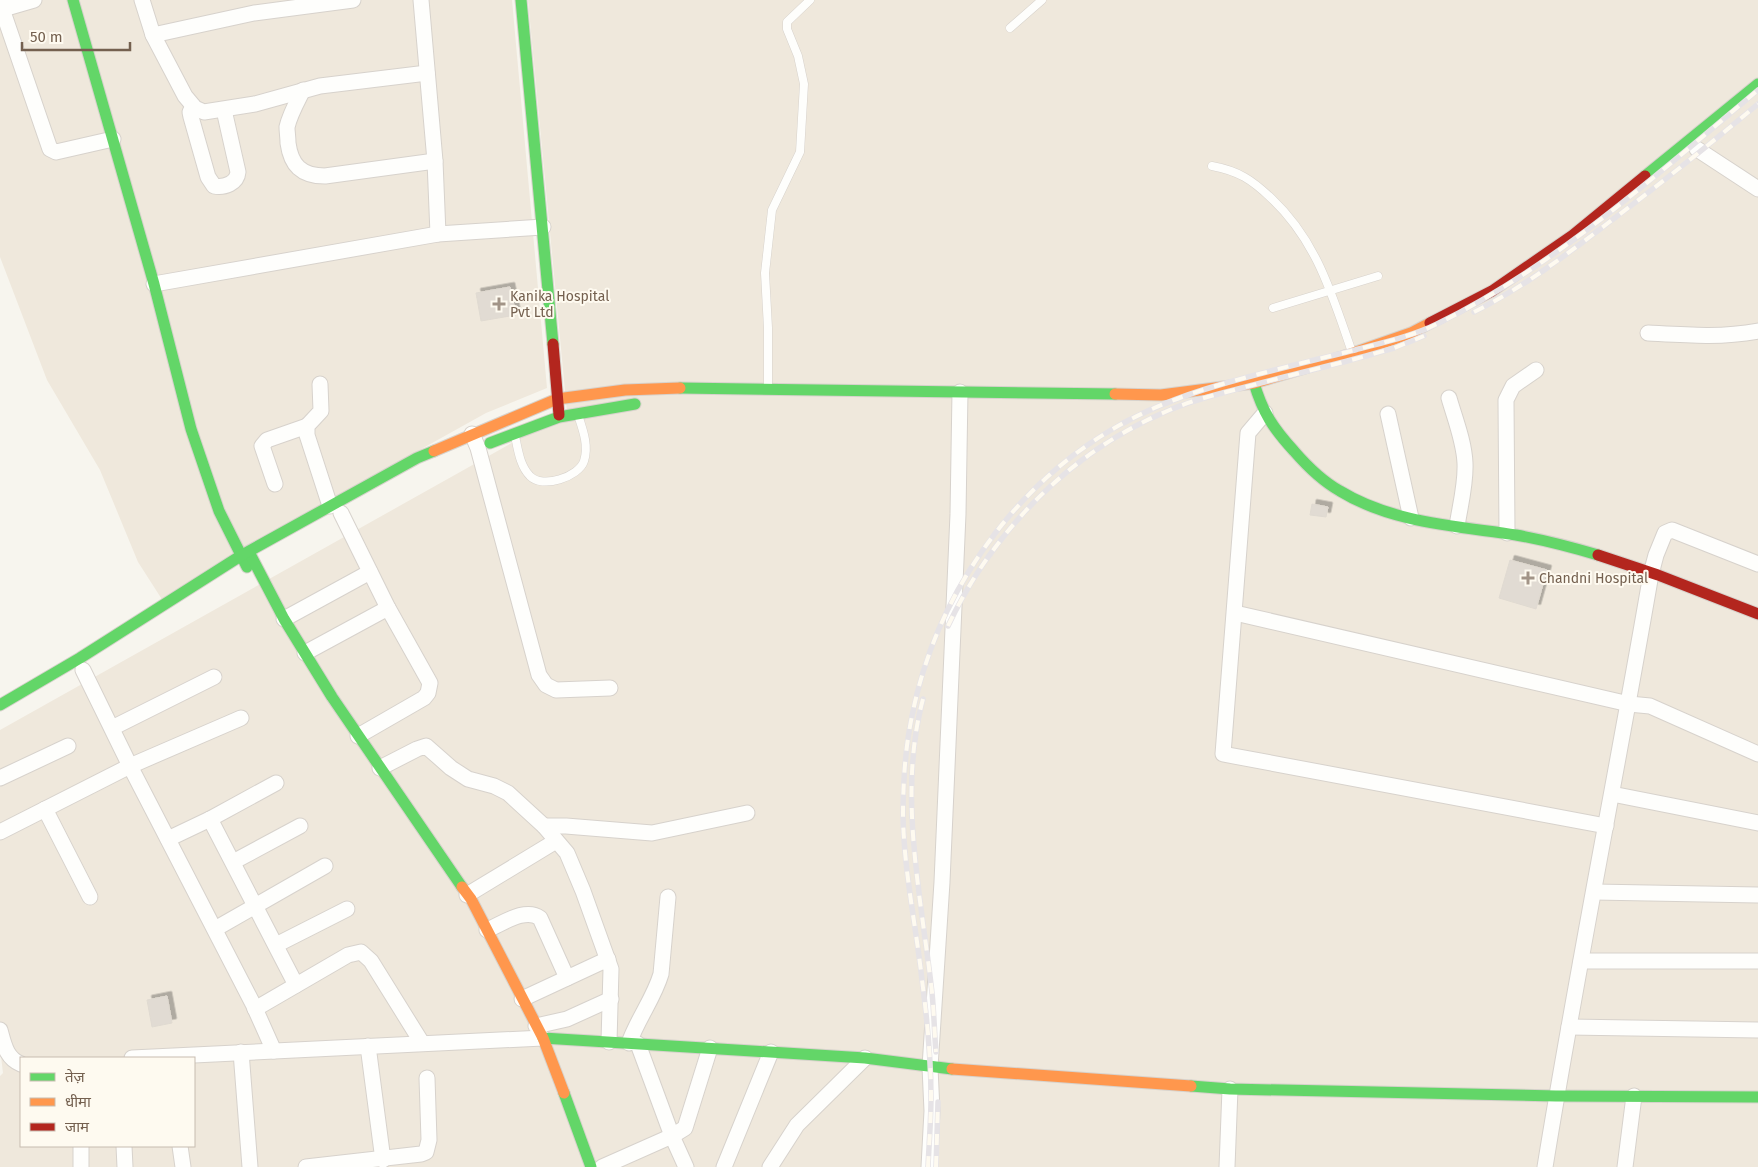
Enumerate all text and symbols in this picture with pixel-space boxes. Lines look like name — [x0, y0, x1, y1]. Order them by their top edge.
scale bar — [22, 20, 130, 52]
text: 50 m — [30, 28, 63, 46]
place label: Kanika Hospital Pvt Ltd — [510, 288, 609, 321]
marker: Kanika Hospital Pvt Ltd — [492, 297, 506, 311]
place label: Chandni Hospital — [1539, 570, 1648, 587]
marker: Chandni Hospital — [1521, 571, 1535, 585]
legend — [20, 1057, 195, 1147]
text: तेज़ — [65, 1068, 86, 1086]
text: धीमा — [65, 1093, 92, 1111]
text: जाम — [65, 1118, 90, 1136]

